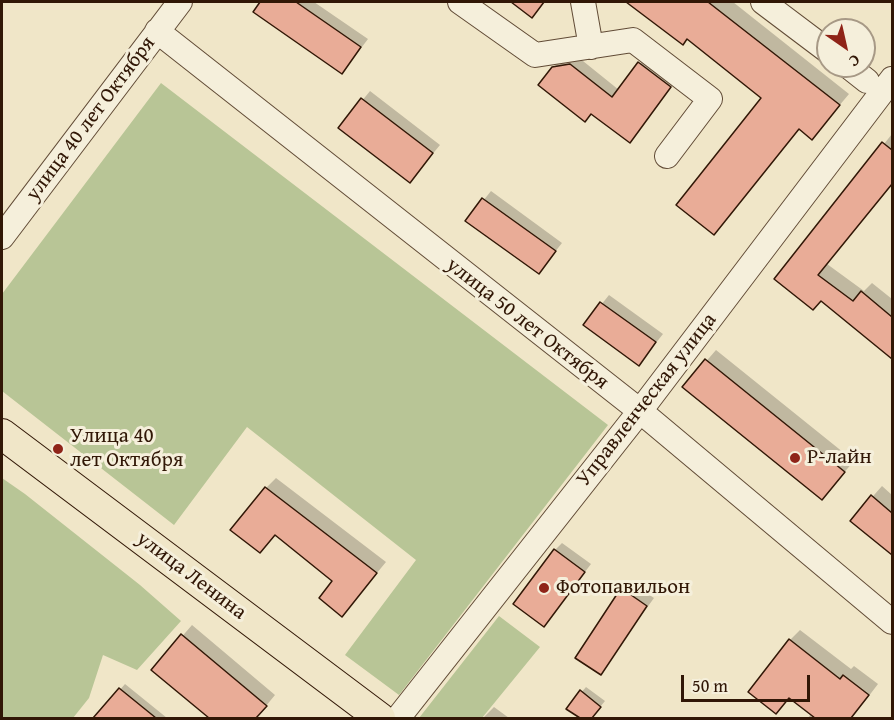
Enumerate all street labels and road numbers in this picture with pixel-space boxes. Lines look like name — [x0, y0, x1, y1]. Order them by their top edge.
street label: улица 40 лет Октября — [21, 32, 161, 206]
street label: улица 50 лет Октября — [441, 253, 613, 395]
street label: Управленческая улица — [571, 308, 723, 492]
street label: улица Ленина — [131, 526, 251, 626]

